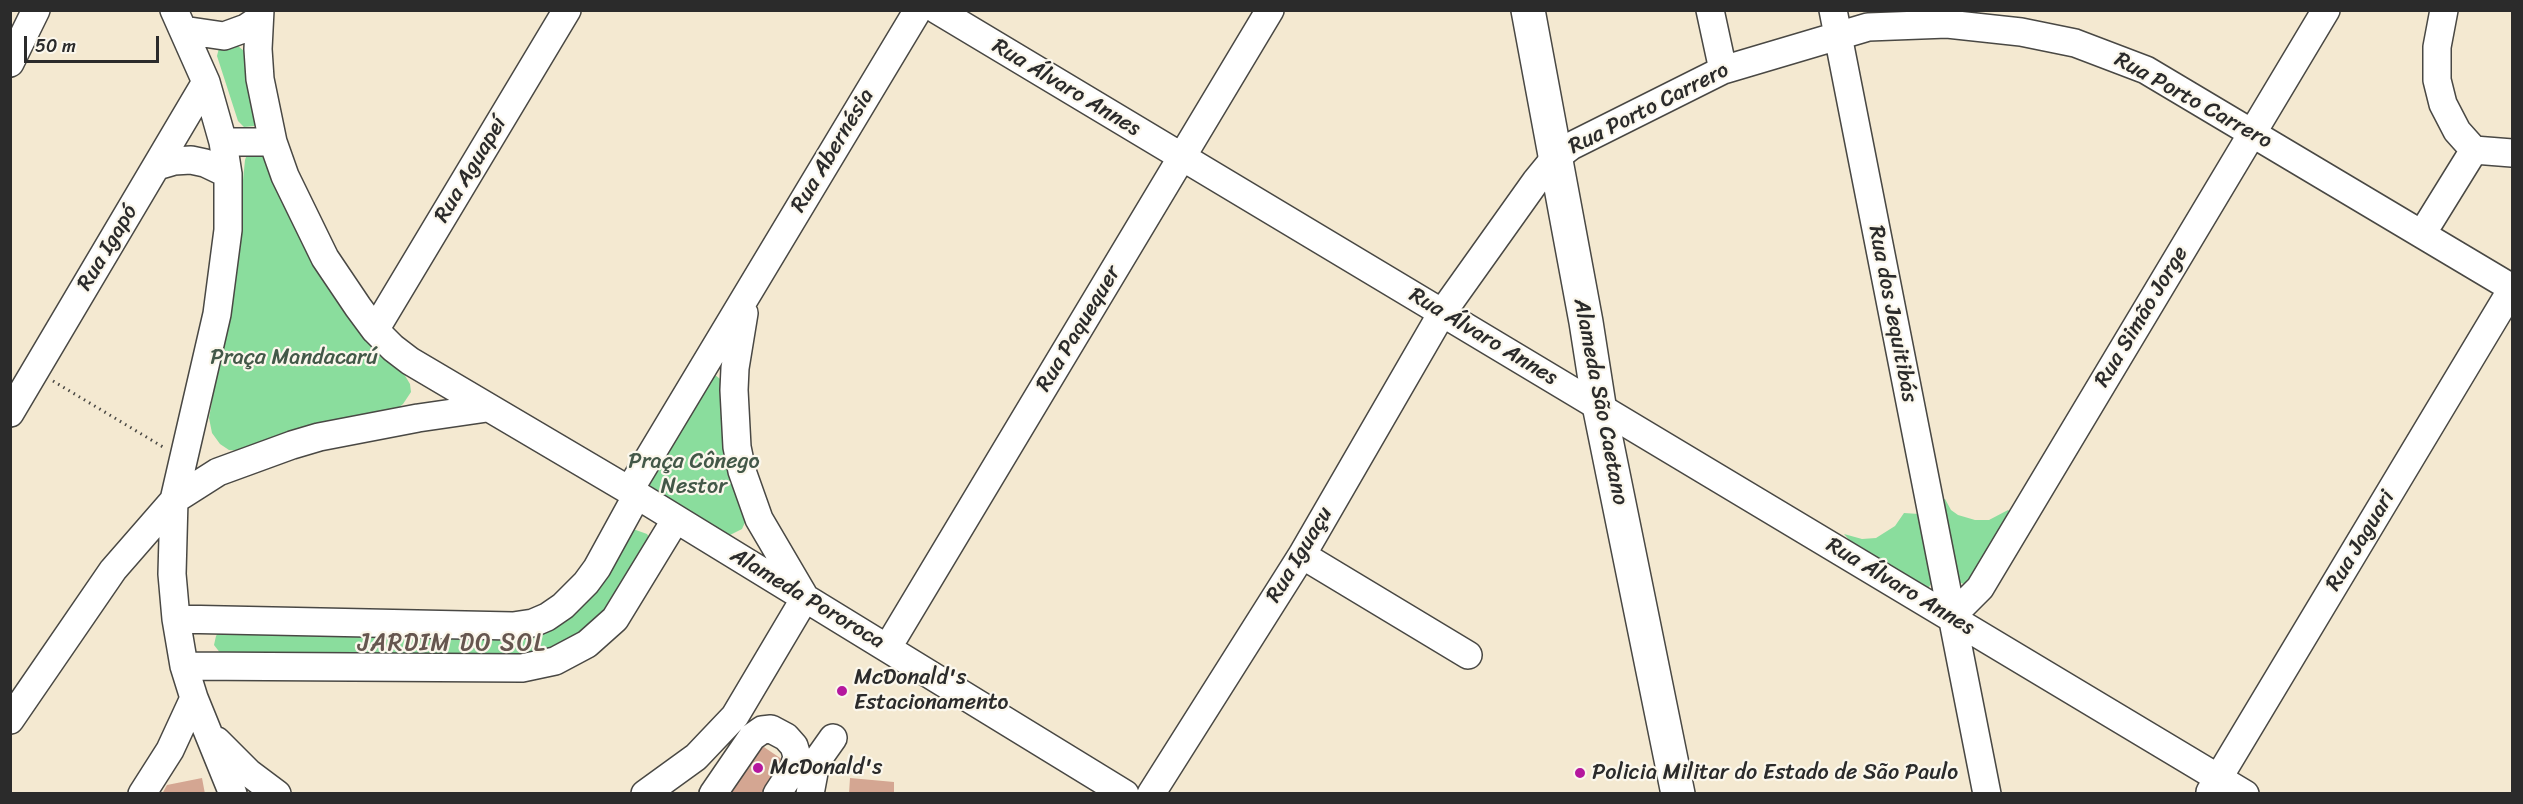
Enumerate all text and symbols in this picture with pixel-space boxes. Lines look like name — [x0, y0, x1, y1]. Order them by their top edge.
scale bar — [27, 24, 162, 62]
text: 50 m — [35, 30, 76, 62]
street label: Rua Álvaro Annes — [987, 33, 1145, 143]
street label: Rua Porto Carrero — [2110, 47, 2276, 155]
street label: Rua Porto Carrero — [1565, 57, 1733, 161]
street label: Rua Abernésia — [786, 85, 880, 217]
street label: Rua Aguapeí — [429, 112, 513, 228]
street label: Rua Igapó — [72, 200, 144, 296]
street label: Rua dos Jequitibás — [1862, 223, 1922, 405]
street label: Rua Simão Jorge — [2090, 242, 2194, 392]
street label: Rua Paquequer — [1031, 261, 1127, 397]
street label: Rua Álvaro Annes — [1404, 282, 1562, 392]
street label: Alameda São Caetano — [1567, 296, 1633, 508]
park label: Praça Mandacarú — [210, 345, 378, 371]
park label: Praça Cônego Nestor — [628, 449, 760, 500]
street label: Rua Jaguari — [2321, 486, 2401, 596]
street label: Rua Iguaçu — [1261, 502, 1339, 608]
street label: Rua Álvaro Annes — [1821, 532, 1979, 642]
street label: Alameda Pororoca — [725, 543, 889, 655]
district label: JARDIM DO SOL — [359, 630, 545, 658]
place label: McDonald's Estacionamento — [854, 665, 1008, 716]
marker: McDonald's Estacionamento — [835, 684, 849, 698]
place label: McDonald's — [770, 755, 882, 781]
place label: Policia Militar do Estado de São Paulo — [1592, 760, 1958, 786]
marker: McDonald's — [751, 761, 765, 775]
marker: Policia Militar do Estado de São Paulo — [1573, 766, 1587, 780]

